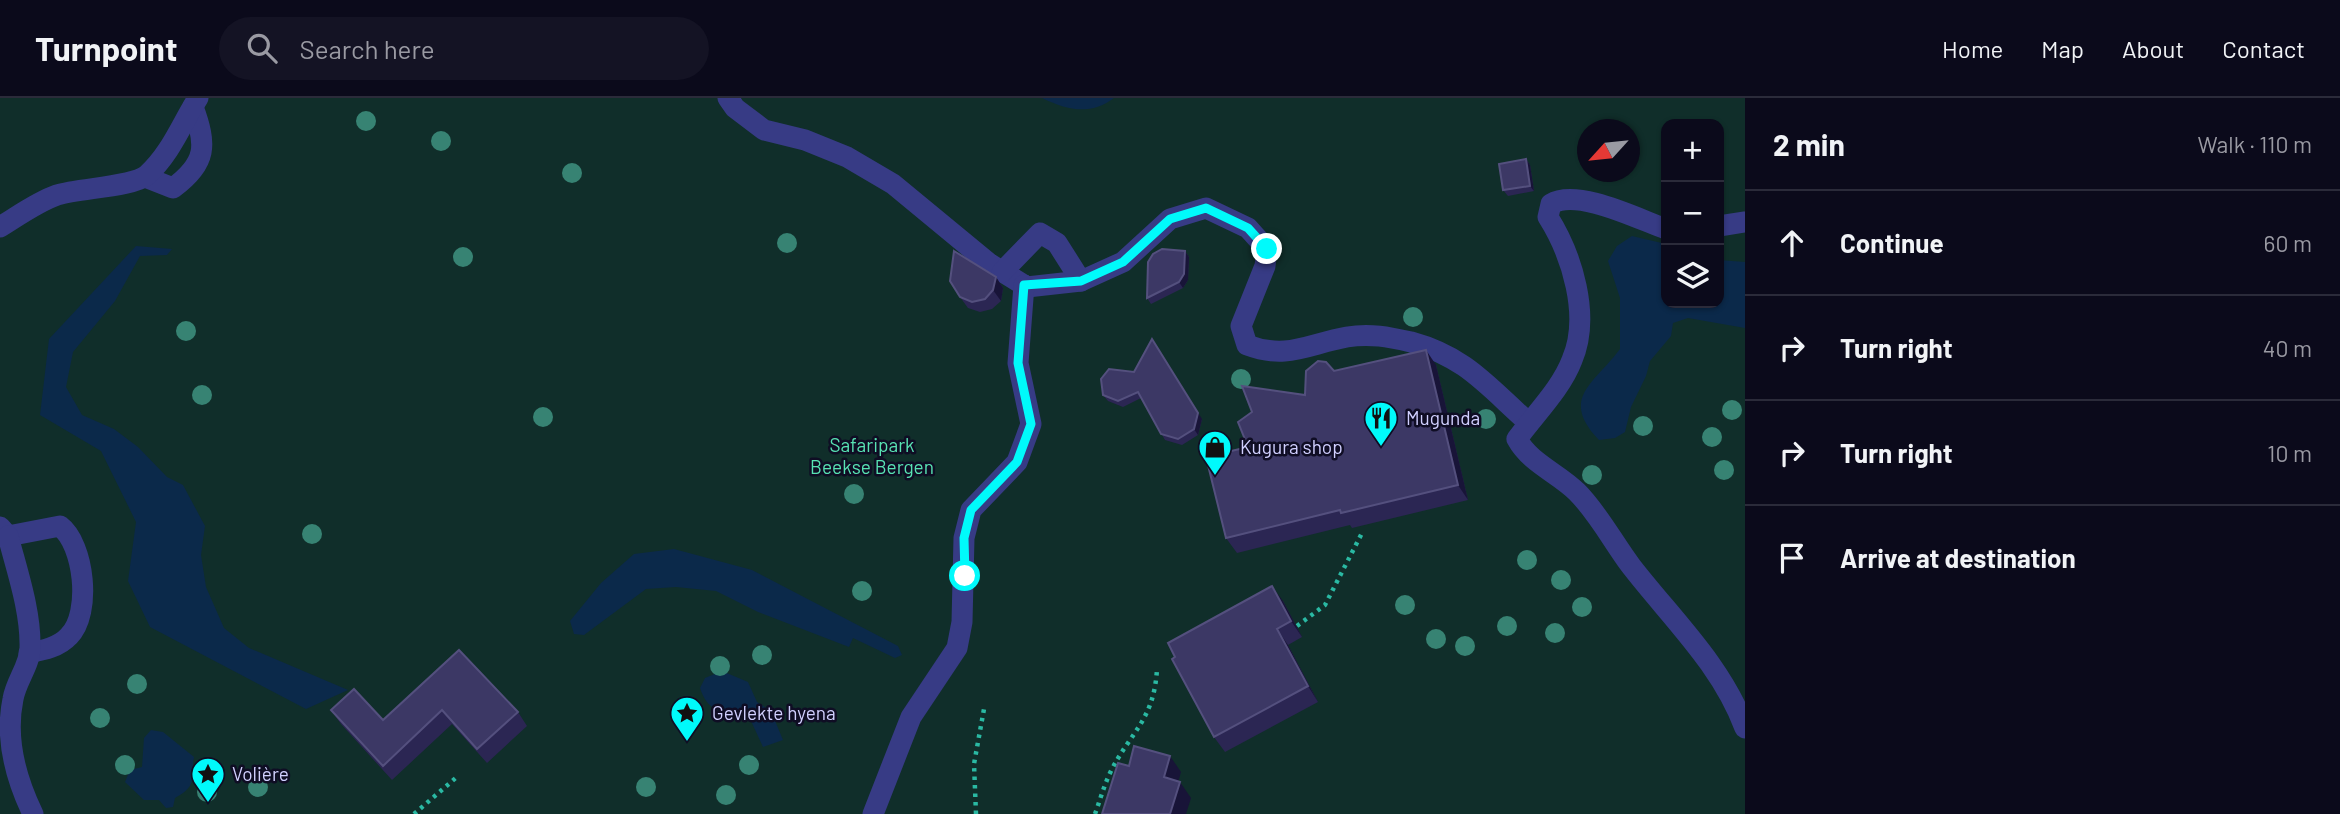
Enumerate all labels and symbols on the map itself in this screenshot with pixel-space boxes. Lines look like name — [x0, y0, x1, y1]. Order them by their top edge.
north arrow — [1577, 119, 1640, 182]
route end — [1251, 233, 1282, 264]
restaurant icon: Mugunda — [1362, 399, 1400, 448]
place label: Mugunda — [1406, 406, 1480, 429]
shop icon: Kugura shop — [1196, 428, 1234, 477]
park label: Safaripark Beekse Bergen — [810, 433, 934, 478]
place label: Kugura shop — [1240, 435, 1343, 458]
route start — [949, 560, 980, 591]
place icon: Gevlekte hyena — [668, 694, 706, 743]
place label: Gevlekte hyena — [712, 701, 836, 724]
place icon: Volière — [189, 755, 227, 804]
place label: Volière — [232, 762, 289, 785]

